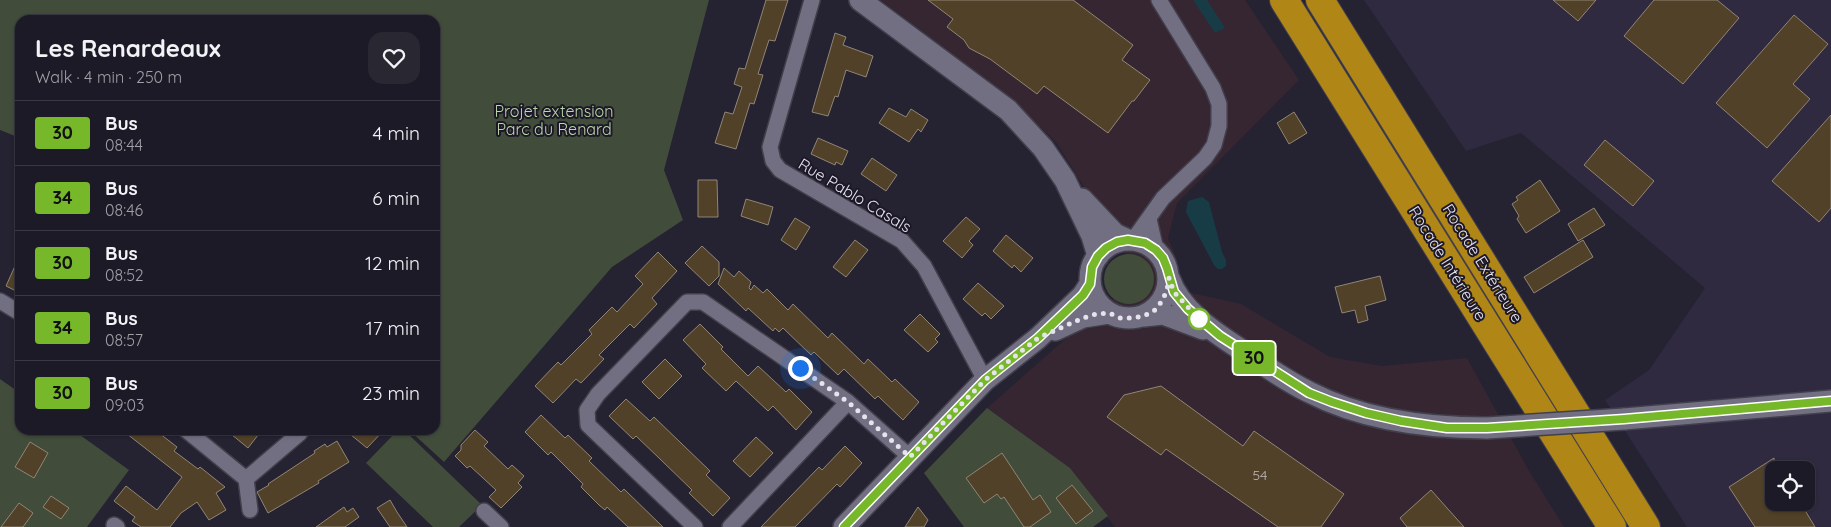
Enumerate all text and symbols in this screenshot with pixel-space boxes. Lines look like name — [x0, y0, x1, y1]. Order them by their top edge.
button: heart — [368, 32, 420, 84]
text: Les Renardeaux — [35, 33, 221, 63]
text: Walk · 4 min · 250 m — [35, 67, 182, 87]
park label: Projet extension Parc du Renard — [494, 101, 614, 139]
text: Bus — [105, 111, 138, 135]
text: 30 — [52, 121, 73, 144]
text: 4 min — [372, 121, 420, 145]
text: 08:44 — [105, 135, 143, 155]
street label: Rue Pablo Casals — [795, 153, 915, 237]
text: Bus — [105, 176, 138, 200]
text: 34 — [52, 186, 73, 209]
text: 6 min — [372, 186, 420, 210]
text: 08:46 — [105, 200, 143, 220]
street label: Rocade Extérieure — [1438, 200, 1528, 326]
street label: Rocade Intérieure — [1405, 202, 1491, 324]
text: Bus — [105, 241, 138, 265]
text: 30 — [52, 251, 73, 274]
text: 12 min — [365, 251, 420, 275]
text: 08:52 — [105, 265, 144, 285]
text: Bus — [105, 306, 138, 330]
unlabelled marker — [1188, 308, 1210, 330]
text: 34 — [52, 316, 73, 339]
text: 17 min — [366, 316, 420, 340]
text: 08:57 — [105, 330, 143, 350]
line badge: 30 — [1232, 342, 1276, 374]
text: 30 — [1244, 346, 1264, 369]
your location — [788, 356, 813, 381]
text: Bus — [105, 371, 138, 395]
text: 30 — [52, 381, 73, 404]
text: 23 min — [362, 381, 420, 405]
text: 09:03 — [105, 395, 144, 415]
map controls — [1765, 461, 1815, 511]
button: locate — [1765, 461, 1815, 511]
house number: 54 — [1252, 466, 1268, 484]

